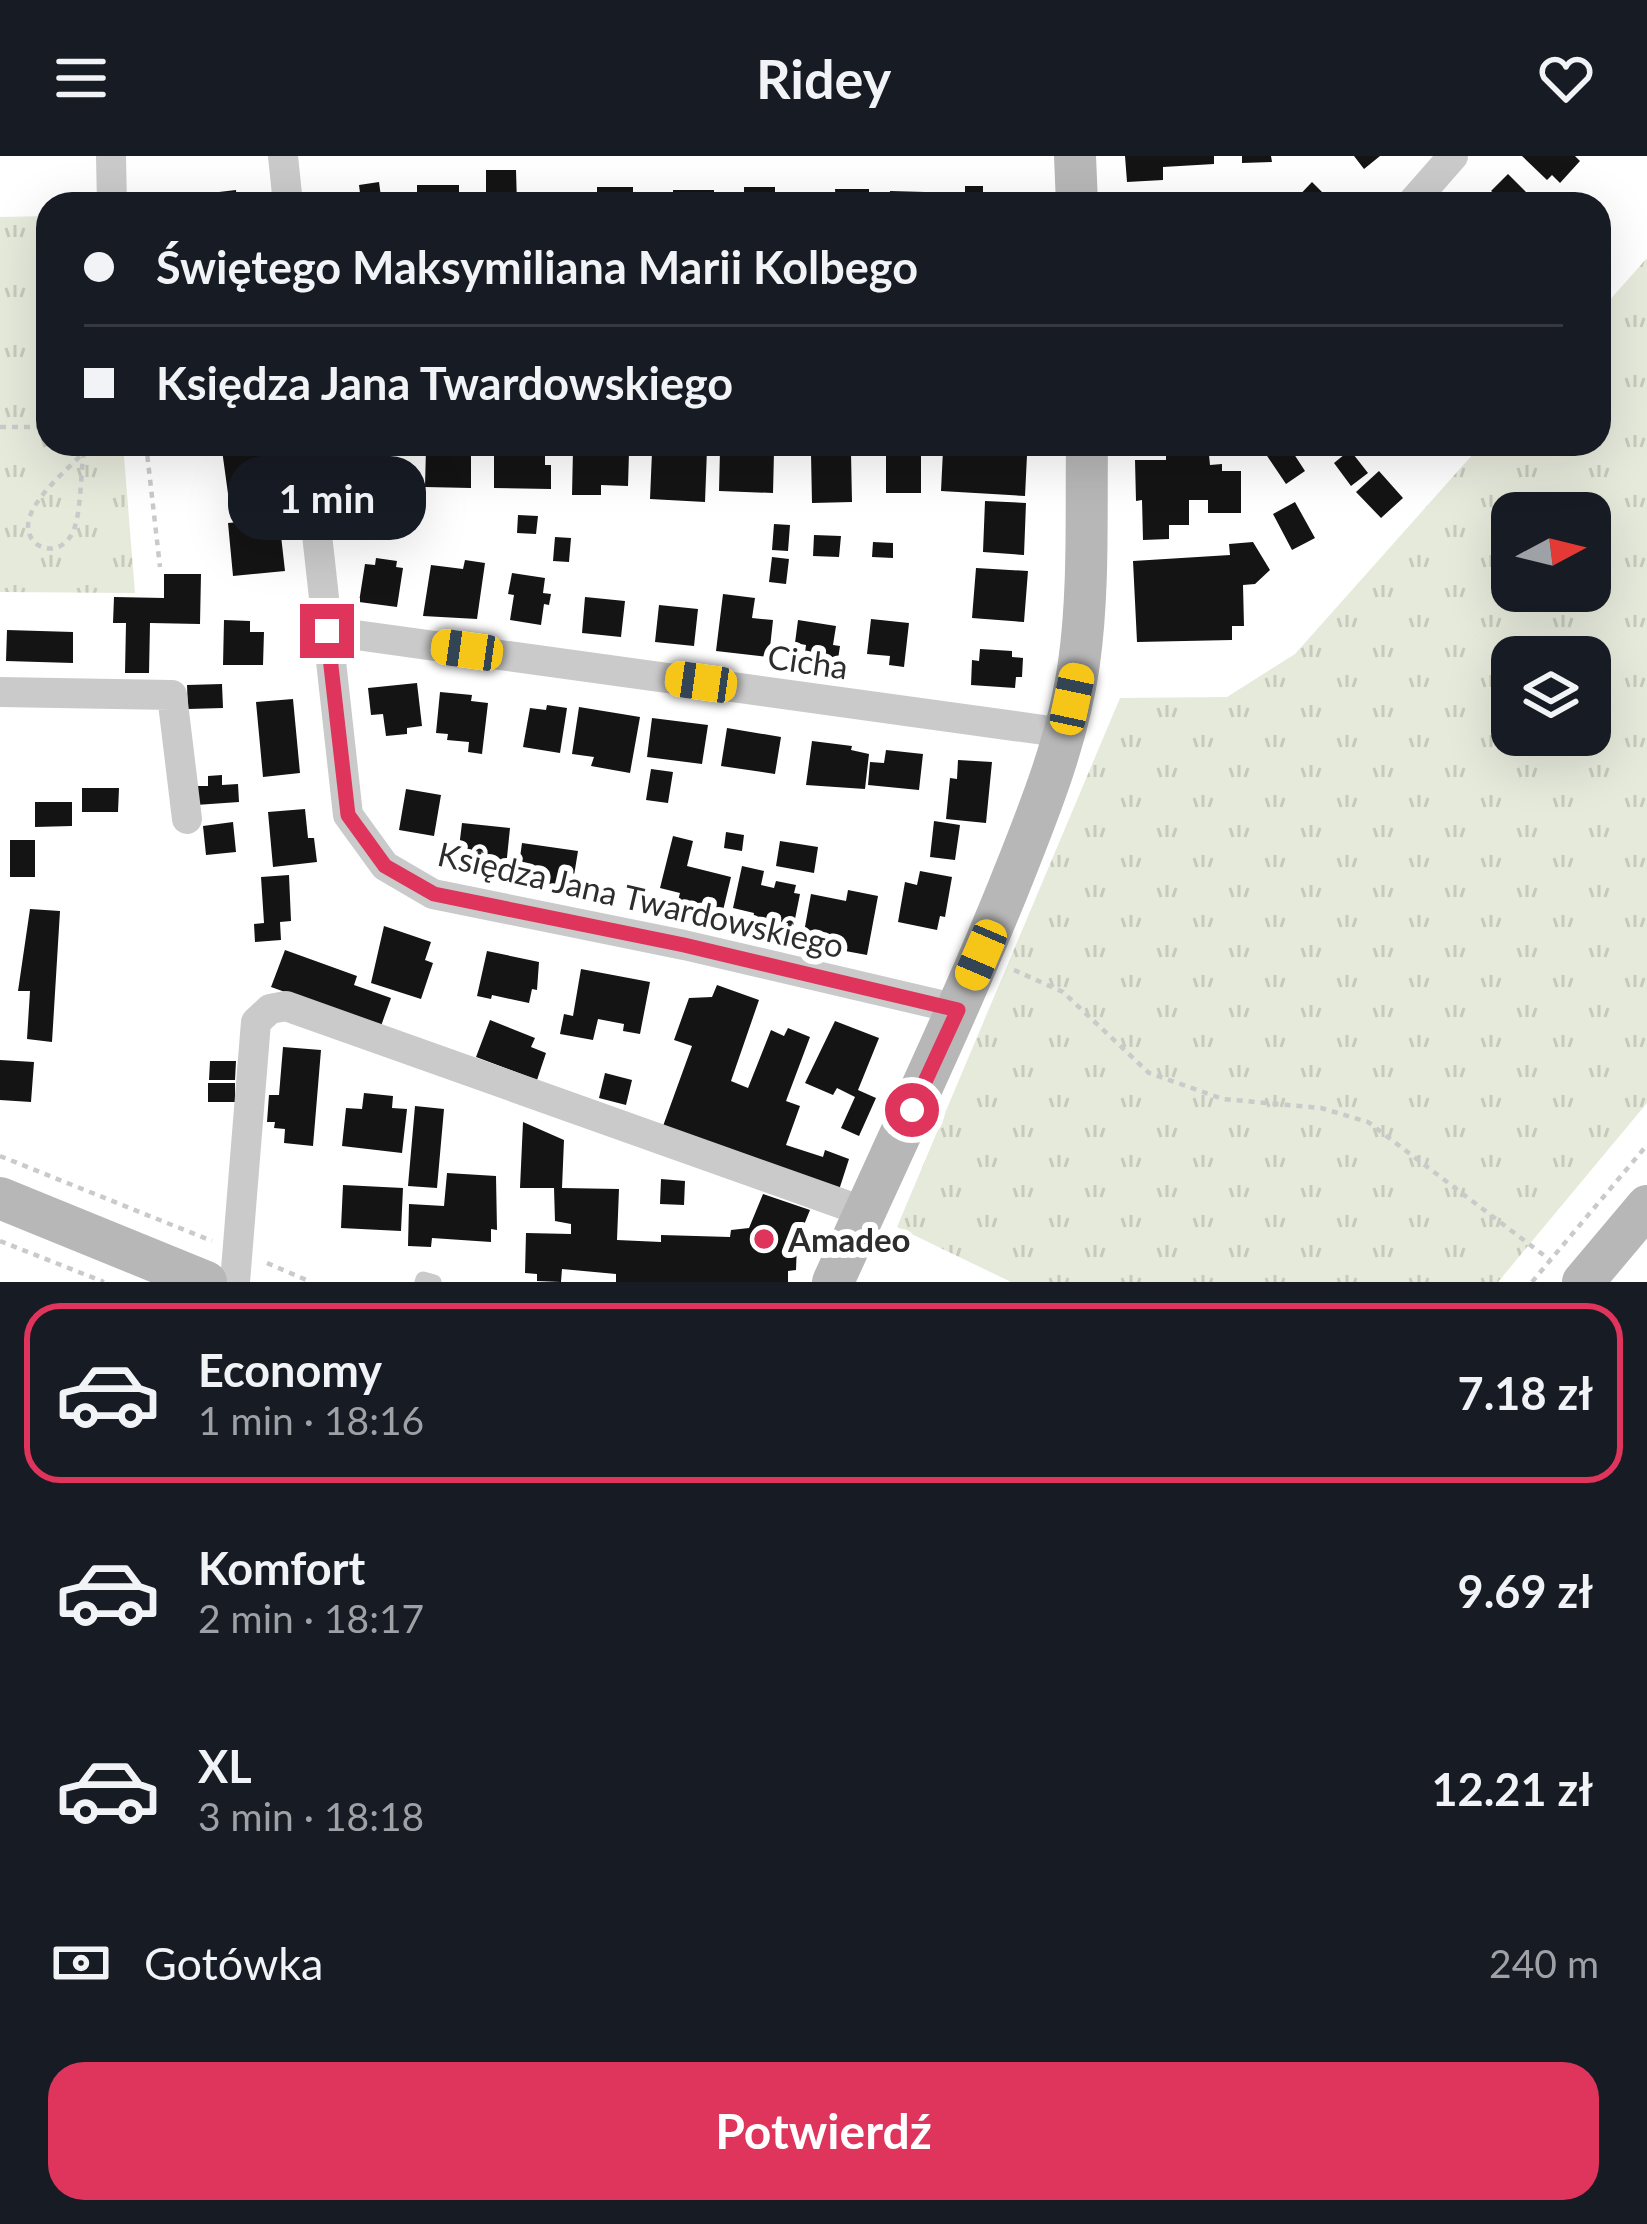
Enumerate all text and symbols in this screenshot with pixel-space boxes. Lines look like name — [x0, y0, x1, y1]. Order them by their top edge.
icon: menu — [48, 45, 114, 111]
icon: heart — [1533, 45, 1599, 111]
text: Ridey — [756, 46, 891, 111]
text: Świętego Maksymiliana Marii Kolbego — [156, 240, 918, 294]
text: Księdza Jana Twardowskiego — [156, 356, 733, 410]
callout: 1 min — [228, 457, 426, 541]
text: 1 min — [279, 475, 375, 521]
north arrow — [1491, 492, 1611, 612]
map controls — [1491, 492, 1611, 756]
route end — [300, 604, 354, 658]
car — [429, 627, 505, 673]
street label: Cicha — [765, 636, 851, 686]
button: layers — [1491, 636, 1611, 756]
car — [663, 659, 739, 705]
car — [1047, 660, 1097, 738]
street label: Księdza Jana Twardowskiego — [434, 833, 848, 965]
car — [950, 915, 1012, 995]
route start — [885, 1083, 939, 1137]
place label: Amadeo — [787, 1219, 911, 1259]
marker: Amadeo — [751, 1226, 777, 1252]
icon: car — [54, 1339, 162, 1447]
text: Economy — [198, 1343, 382, 1397]
text: 7.18 zł — [1458, 1366, 1593, 1420]
text: 1 min · 18:16 — [198, 1397, 424, 1443]
icon: car — [54, 1537, 162, 1645]
text: Komfort — [198, 1541, 365, 1595]
text: 9.69 zł — [1458, 1564, 1593, 1618]
text: 2 min · 18:17 — [198, 1595, 424, 1641]
icon: car — [54, 1735, 162, 1843]
text: XL — [198, 1739, 252, 1793]
text: 12.21 zł — [1431, 1762, 1593, 1816]
text: 3 min · 18:18 — [198, 1793, 424, 1839]
icon: cash — [48, 1930, 114, 1996]
text: Gotówka — [144, 1936, 323, 1990]
text: 240 m — [1489, 1940, 1599, 1986]
button: Potwierdź — [48, 2062, 1599, 2200]

